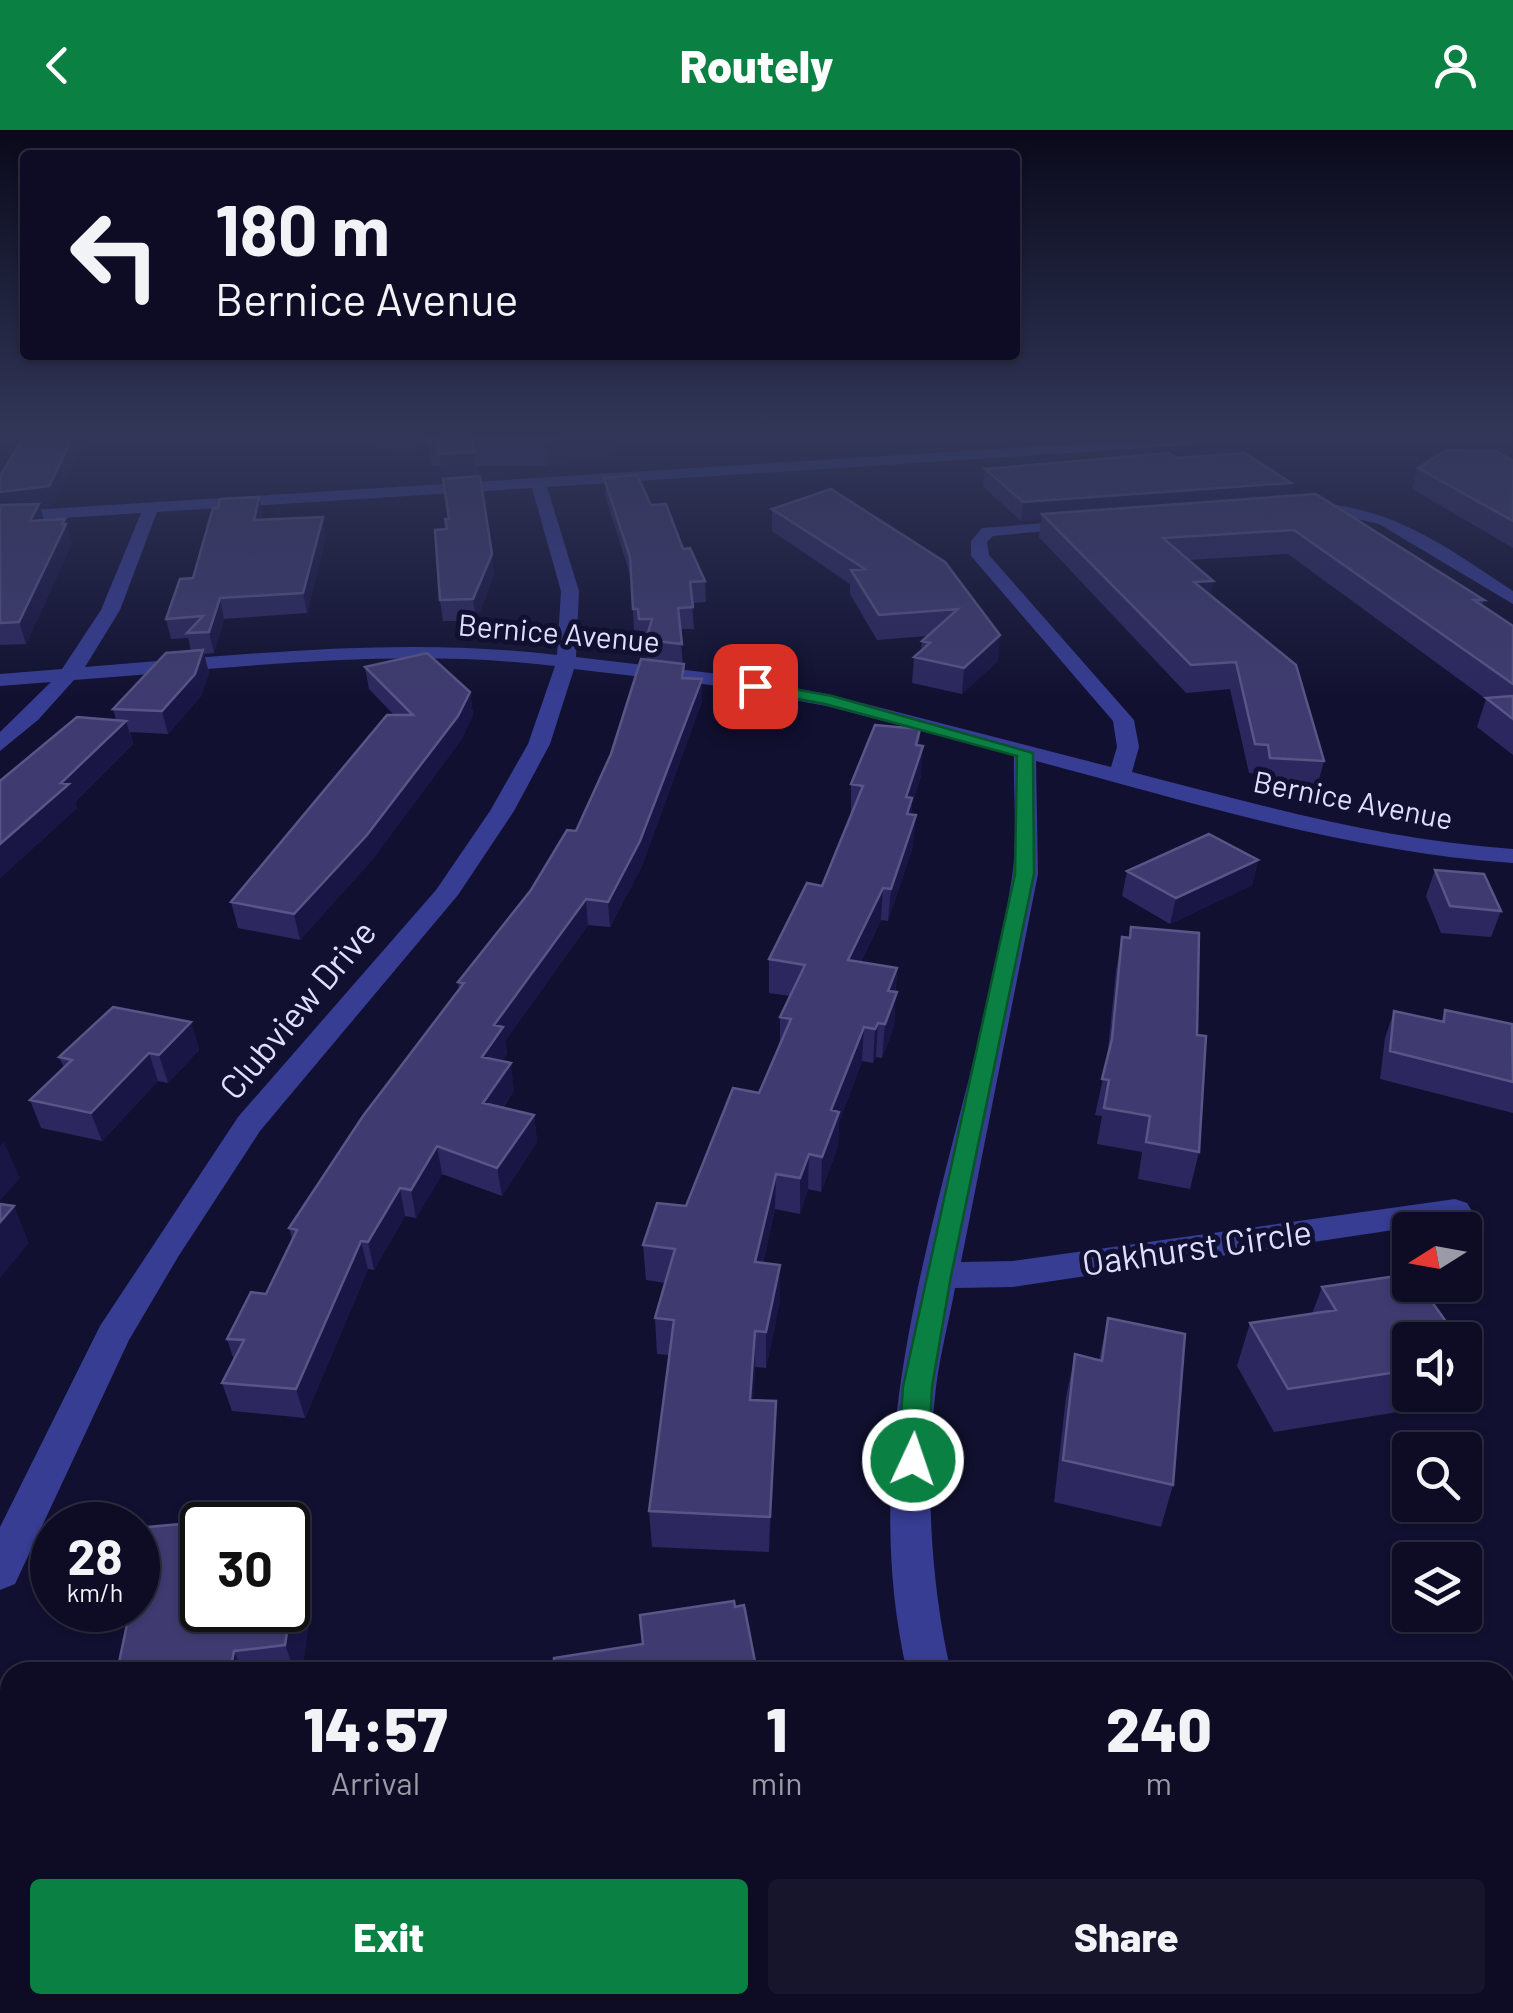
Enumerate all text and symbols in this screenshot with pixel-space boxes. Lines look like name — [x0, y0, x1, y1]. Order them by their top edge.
icon: back — [30, 38, 85, 93]
text: Routely — [680, 38, 833, 92]
icon: person — [1428, 38, 1483, 93]
text: 180 m — [215, 186, 390, 270]
icon: left — [50, 190, 180, 320]
text: Bernice Avenue — [215, 271, 519, 325]
street label: Bernice Avenue — [457, 605, 662, 659]
pin — [713, 644, 798, 729]
icon: arrive — [728, 659, 783, 714]
street label: Bernice Avenue — [1251, 762, 1456, 836]
street label: Clubview Drive — [209, 911, 384, 1107]
street label: Oakhurst Circle — [1079, 1209, 1314, 1283]
north arrow — [1392, 1212, 1482, 1302]
map controls — [1392, 1212, 1482, 1632]
button: sound — [1392, 1322, 1482, 1412]
position arrow — [861, 1408, 965, 1512]
button: search — [1392, 1432, 1482, 1522]
speed limit sign: 30 — [180, 1502, 310, 1632]
text: 28 — [67, 1525, 123, 1585]
button: layers — [1392, 1542, 1482, 1632]
text: km/h — [67, 1577, 123, 1607]
text: 14:57 — [303, 1692, 447, 1764]
text: 1 — [766, 1692, 787, 1764]
text: 240 — [1106, 1692, 1212, 1764]
text: Arrival — [331, 1763, 420, 1801]
text: min — [751, 1763, 803, 1801]
text: m — [1146, 1763, 1172, 1801]
button: Exit — [30, 1879, 748, 1994]
button: Share — [768, 1879, 1485, 1994]

